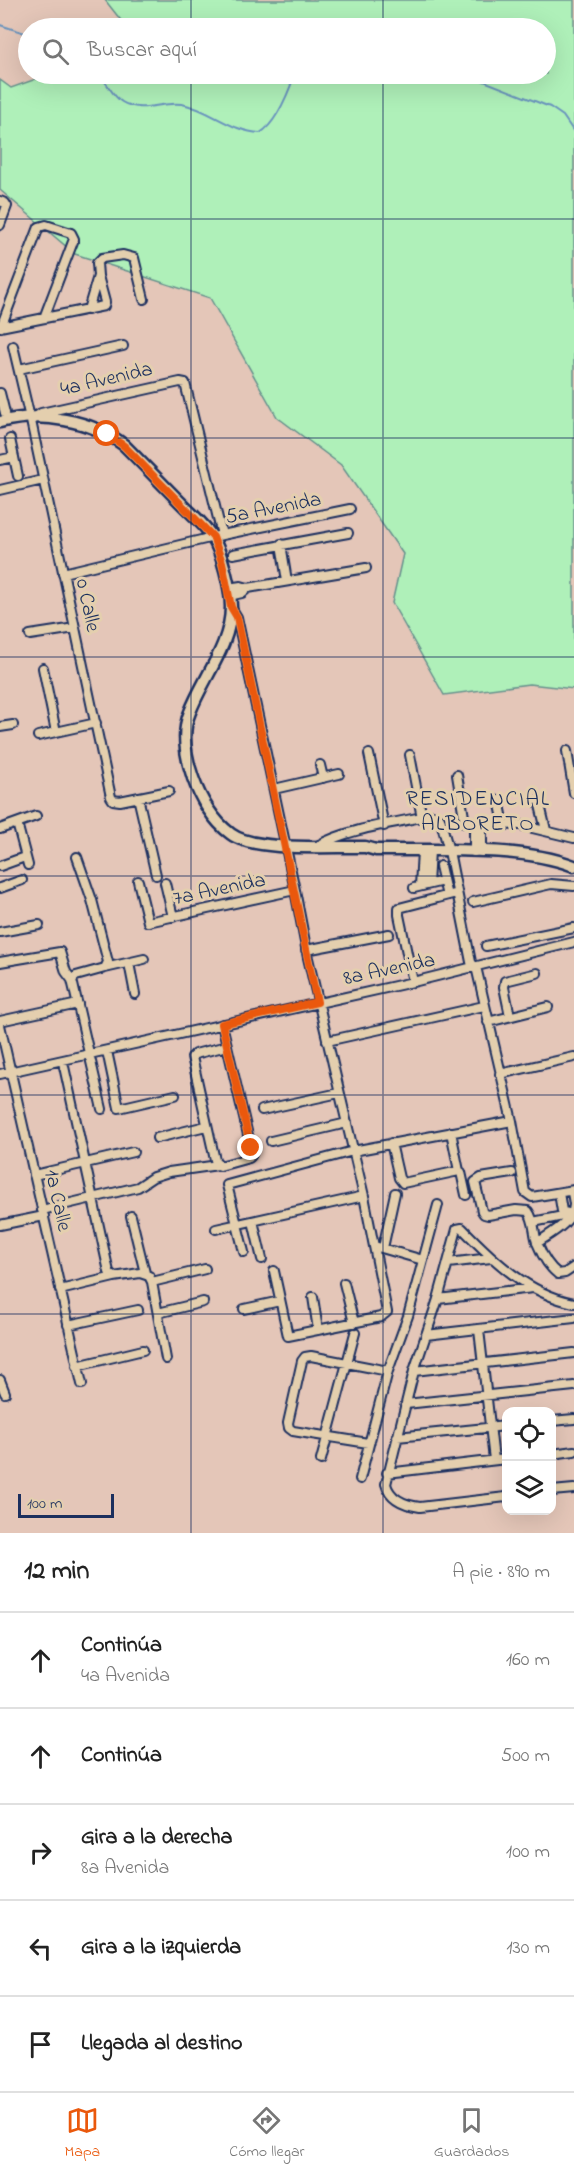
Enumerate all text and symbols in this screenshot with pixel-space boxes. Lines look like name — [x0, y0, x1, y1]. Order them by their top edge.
search box — [18, 18, 556, 84]
icon: search — [39, 35, 72, 68]
text: Buscar aquí — [87, 35, 197, 67]
street label: 4a Avenida — [57, 355, 155, 405]
route start — [93, 420, 119, 446]
street label: 5a Avenida — [223, 485, 324, 533]
street label: 0 Calle — [67, 576, 107, 635]
district label: RESIDENCIAL ALBORETO — [406, 784, 550, 841]
street label: 7a Avenida — [171, 866, 268, 914]
street label: 8a Avenida — [341, 946, 438, 994]
route end — [237, 1134, 263, 1160]
street label: 1a Calle — [35, 1167, 79, 1235]
map controls — [502, 1407, 556, 1515]
button: locate — [502, 1407, 556, 1461]
button: layers — [502, 1461, 556, 1515]
scale bar — [18, 1491, 114, 1518]
text: 100 m — [27, 1492, 62, 1516]
text: 12 min — [24, 1553, 89, 1591]
text: A pie · 890 m — [452, 1558, 550, 1587]
text: Continúa — [81, 1630, 162, 1662]
icon: ahead — [24, 1644, 57, 1677]
text: 160 m — [506, 1646, 550, 1675]
text: 4a Avenida — [81, 1662, 170, 1691]
icon: ahead — [24, 1740, 57, 1773]
text: Continúa — [81, 1740, 162, 1772]
text: 500 m — [501, 1742, 550, 1771]
text: Gira a la derecha — [81, 1822, 232, 1854]
icon: right — [24, 1836, 57, 1869]
text: 100 m — [506, 1838, 550, 1867]
text: 8a Avenida — [81, 1854, 169, 1883]
icon: left — [24, 1932, 57, 1965]
text: Gira a la izquierda — [81, 1932, 241, 1964]
text: 130 m — [506, 1934, 550, 1963]
icon: arrive — [24, 2028, 57, 2061]
text: Llegada al destino — [81, 2028, 242, 2060]
tab: Mapa — [65, 2104, 100, 2164]
tab: Cómo llegar — [229, 2104, 305, 2164]
tab: Guardados — [434, 2104, 509, 2164]

